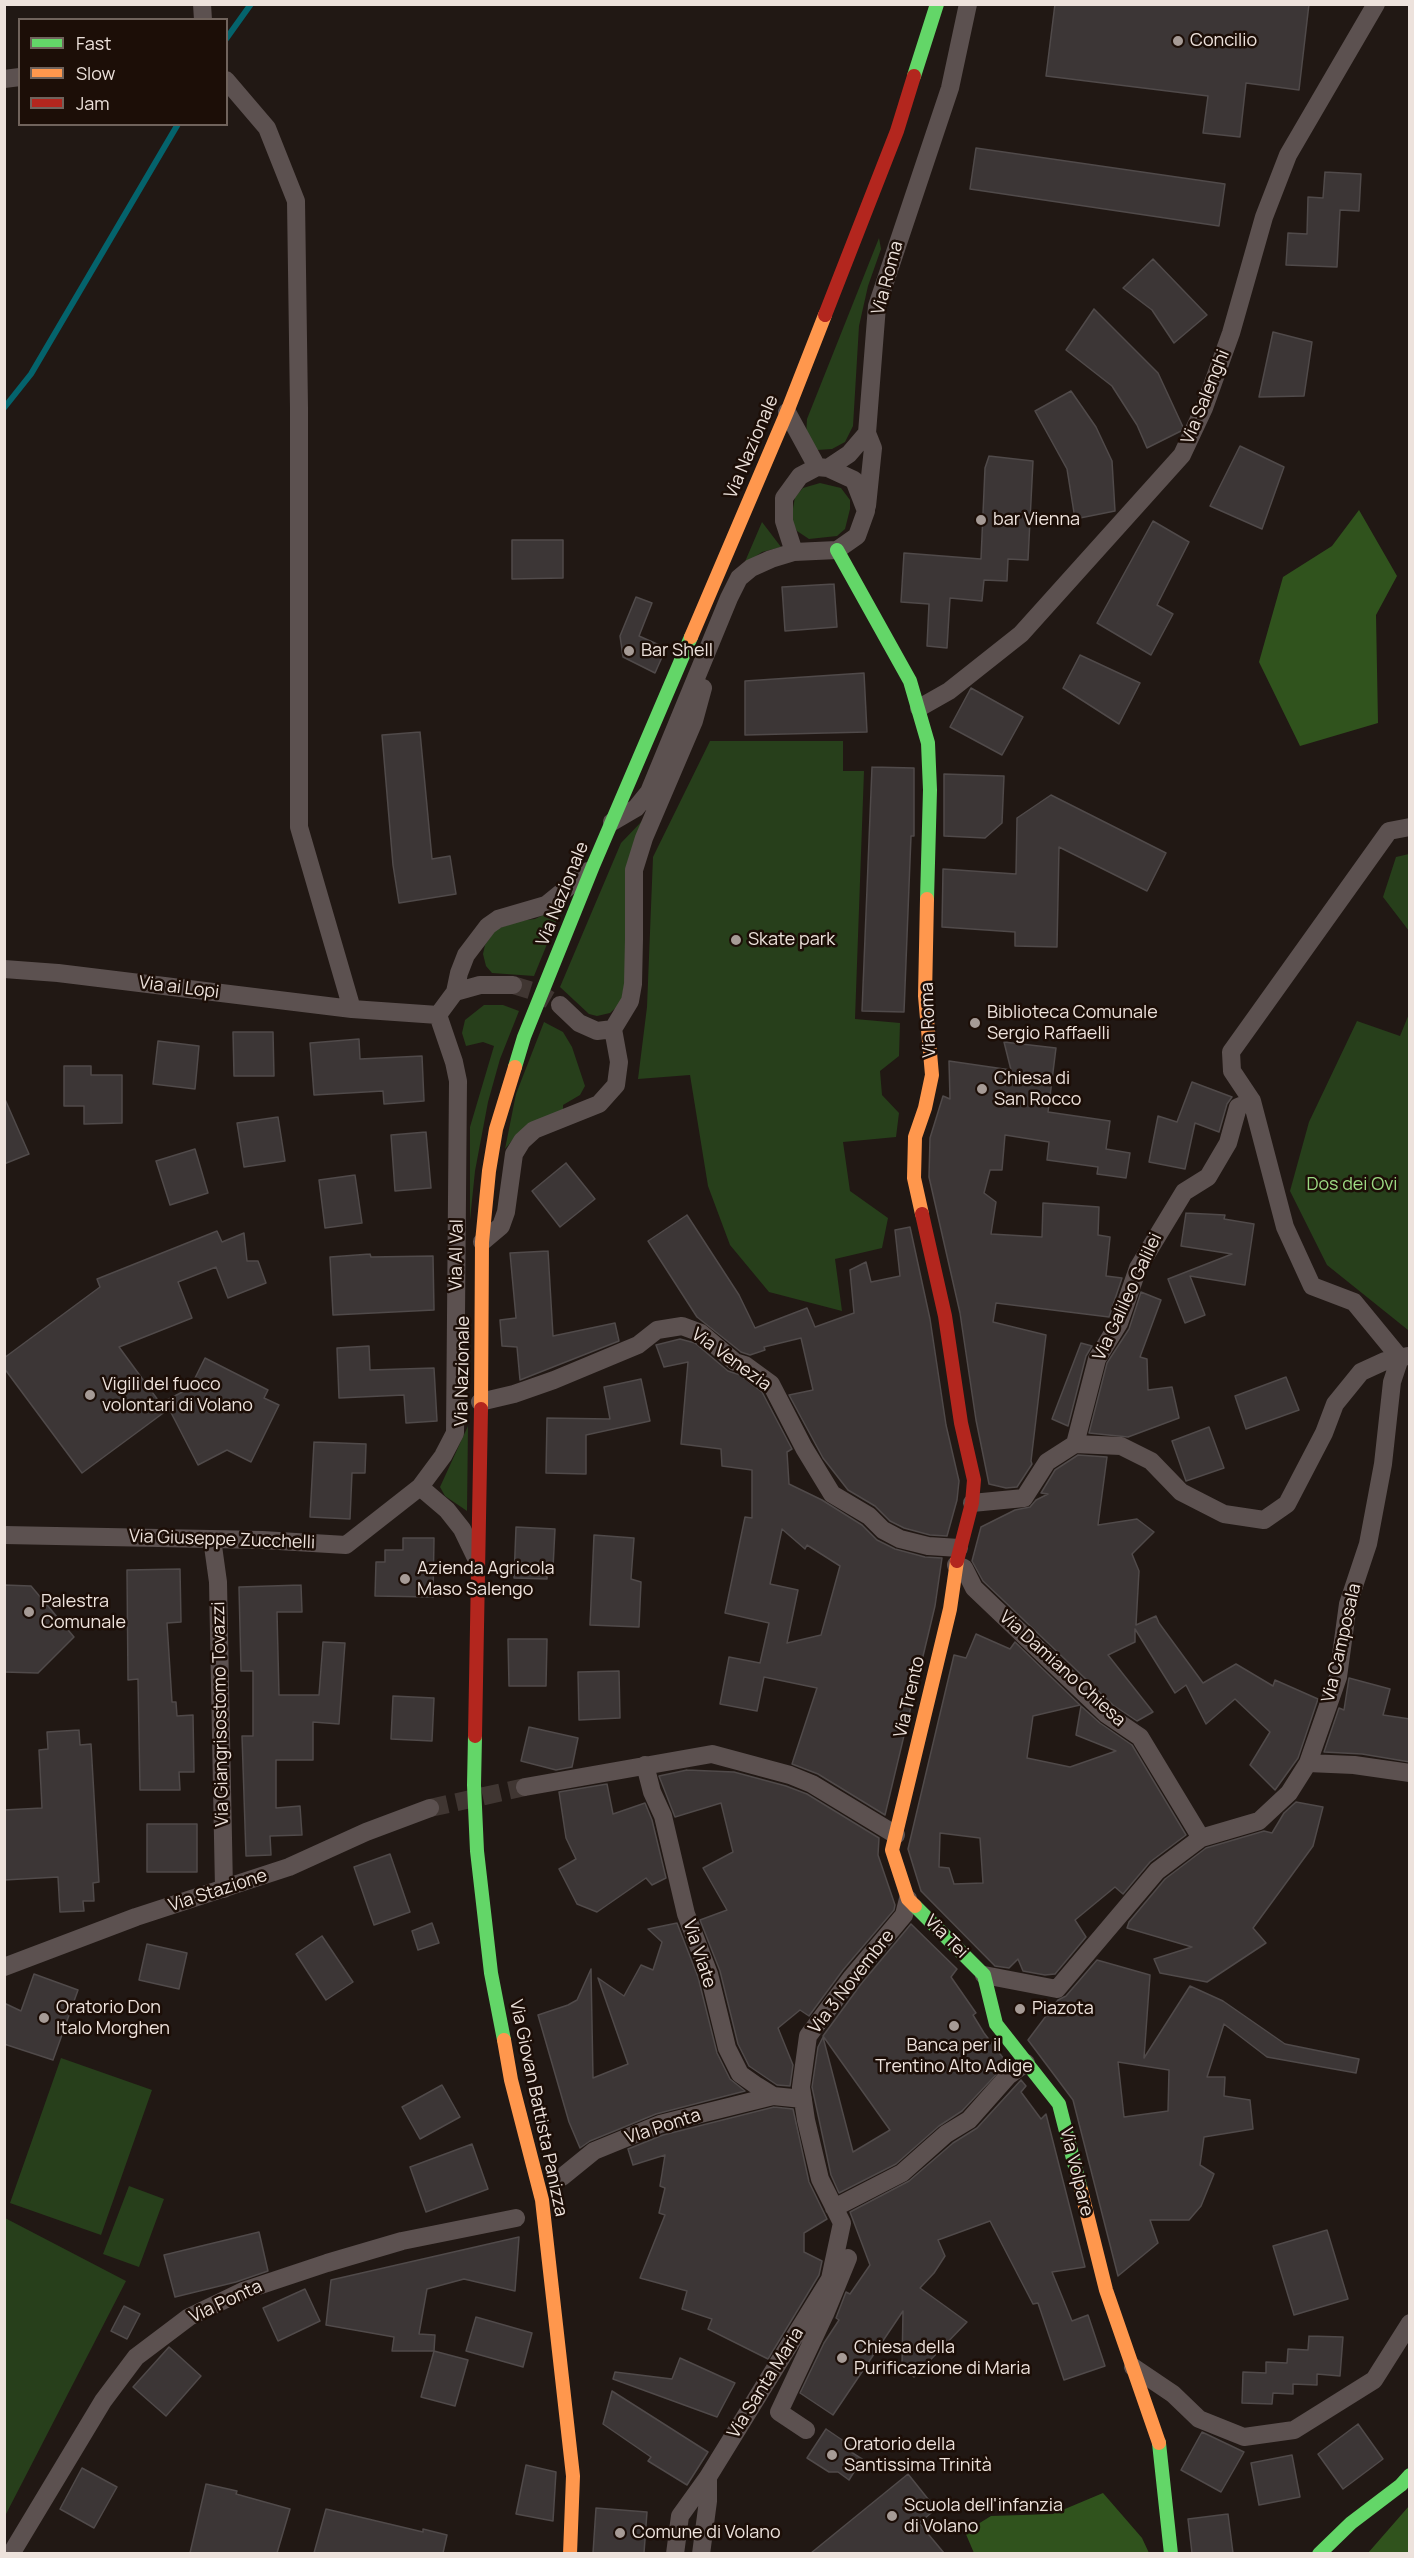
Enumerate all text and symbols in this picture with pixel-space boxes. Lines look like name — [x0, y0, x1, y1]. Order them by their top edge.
legend — [18, 18, 228, 126]
place label: Concilio — [1190, 30, 1257, 52]
text: Fast — [76, 31, 111, 55]
marker: Concilio — [1171, 34, 1185, 48]
text: Slow — [76, 61, 115, 85]
text: Jam — [76, 91, 110, 115]
street label: Via Roma — [868, 239, 908, 317]
street label: Via Salenghi — [1177, 347, 1235, 447]
street label: Via Nazionale — [720, 392, 784, 502]
place label: bar Vienna — [993, 509, 1080, 531]
marker: bar Vienna — [974, 513, 988, 527]
place label: Bar Shell — [641, 640, 713, 662]
marker: Bar Shell — [622, 644, 636, 658]
street label: Via Nazionale — [532, 839, 594, 949]
place label: Skate park — [748, 929, 835, 951]
marker: Skate park — [729, 933, 743, 947]
street label: Via ai Lopi — [138, 972, 220, 1004]
street label: Via Roma — [917, 982, 941, 1058]
place label: Biblioteca Comunale Sergio Raffaelli — [987, 1002, 1158, 1044]
marker: Biblioteca Comunale Sergio Raffaelli — [968, 1016, 982, 1030]
place label: Chiesa di San Rocco — [994, 1068, 1081, 1110]
marker: Chiesa di San Rocco — [975, 1082, 989, 1096]
park label: Dos dei Ovi — [1306, 1174, 1398, 1196]
street label: Via Al Val — [446, 1219, 468, 1291]
street label: Via Galileo Galilei — [1089, 1230, 1167, 1364]
street label: Via Nazionale — [451, 1316, 475, 1426]
street label: Via Venezia — [687, 1324, 775, 1396]
place label: Vigili del fuoco volontari di Volano — [102, 1374, 253, 1416]
marker: Vigili del fuoco volontari di Volano — [83, 1388, 97, 1402]
street label: Via Giuseppe Zucchelli — [129, 1526, 315, 1554]
place label: Azienda Agricola Maso Salengo — [417, 1558, 555, 1600]
marker: Azienda Agricola Maso Salengo — [398, 1572, 412, 1586]
street label: Via Camposala — [1318, 1581, 1366, 1705]
place label: Palestra Comunale — [41, 1591, 126, 1634]
street label: Via Giangrisostomo Tovazzi — [208, 1601, 234, 1827]
marker: Palestra Comunale — [22, 1605, 36, 1619]
street label: Via Damiano Chiesa — [994, 1607, 1130, 1731]
street label: Via Trento — [890, 1654, 930, 1740]
street label: Via Stazione — [166, 1865, 270, 1917]
street label: Via Tei — [920, 1911, 972, 1963]
street label: Via Viate — [678, 1917, 720, 1991]
street label: Via 3 Novembre — [805, 1926, 899, 2038]
place label: Oratorio Don Italo Morghen — [56, 1997, 170, 2040]
street label: Via Giovan Battista Panizza — [504, 1998, 572, 2218]
place label: Piazota — [1032, 1998, 1094, 2020]
marker: Piazota — [1013, 2002, 1027, 2016]
marker: Oratorio Don Italo Morghen — [37, 2011, 51, 2025]
marker: Banca per il Trentino Alto Adige — [947, 2019, 961, 2033]
place label: Banca per il Trentino Alto Adige — [875, 2035, 1033, 2078]
street label: VIa Ponta — [623, 2105, 703, 2149]
street label: Via Volpare — [1055, 2126, 1097, 2218]
street label: Via Ponta — [186, 2276, 266, 2328]
street label: Via Santa Maria — [723, 2324, 809, 2442]
place label: Chiesa della Purificazione di Maria — [854, 2337, 1030, 2380]
marker: Chiesa della Purificazione di Maria — [835, 2351, 849, 2365]
place label: Oratorio della Santissima Trinità — [844, 2434, 992, 2476]
marker: Oratorio della Santissima Trinità — [825, 2448, 839, 2462]
place label: Scuola dell'infanzia di Volano — [904, 2495, 1063, 2538]
marker: Scuola dell'infanzia di Volano — [885, 2509, 899, 2523]
place label: Comune di Volano — [632, 2522, 781, 2544]
marker: Comune di Volano — [613, 2526, 627, 2540]

